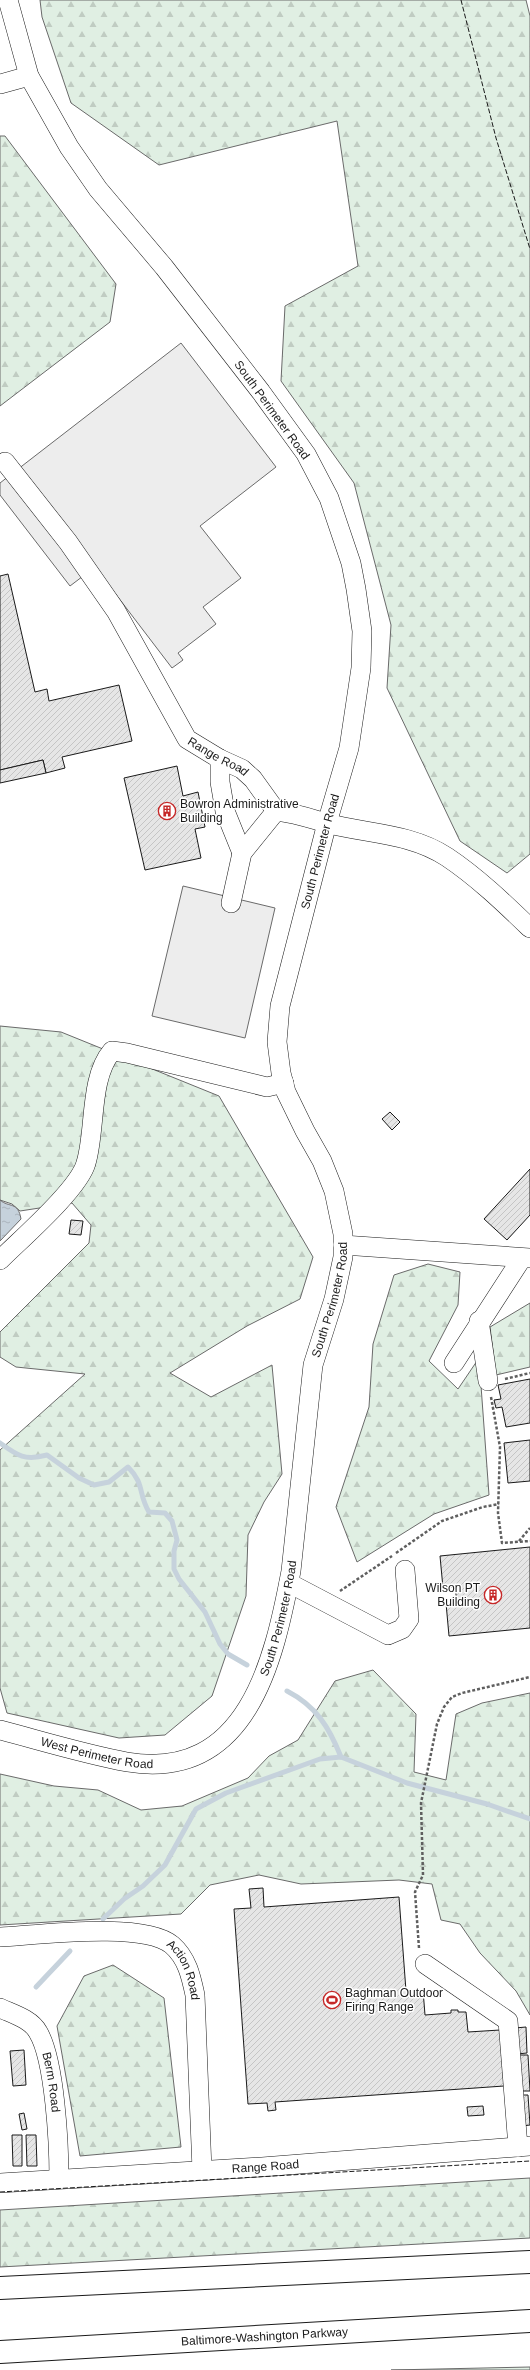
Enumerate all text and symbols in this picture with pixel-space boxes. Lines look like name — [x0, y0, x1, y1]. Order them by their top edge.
street label: South Perimeter Road — [231, 358, 313, 462]
street label: Range Road — [185, 734, 252, 779]
street label: South Perimeter Road — [298, 792, 342, 911]
place label: Bowron Administrative Building — [180, 797, 299, 825]
building icon: Bowron Administrative Building — [157, 801, 177, 821]
street label: South Perimeter Road — [309, 1242, 350, 1359]
street label: South Perimeter Road — [257, 1560, 299, 1678]
place label: Wilson PT Building — [425, 1581, 481, 1609]
building icon: Wilson PT Building — [483, 1585, 503, 1605]
street label: West Perimeter Road — [39, 1734, 153, 1771]
street label: Action Road — [164, 1937, 202, 2000]
place label: Baghman Outdoor Firing Range — [345, 1986, 443, 2014]
sports icon: Baghman Outdoor Firing Range — [322, 1990, 342, 2010]
street label: Berm Road — [39, 2050, 63, 2113]
street label: Range Road — [231, 2157, 300, 2176]
street label: Baltimore-Washington Parkway — [181, 2325, 348, 2348]

